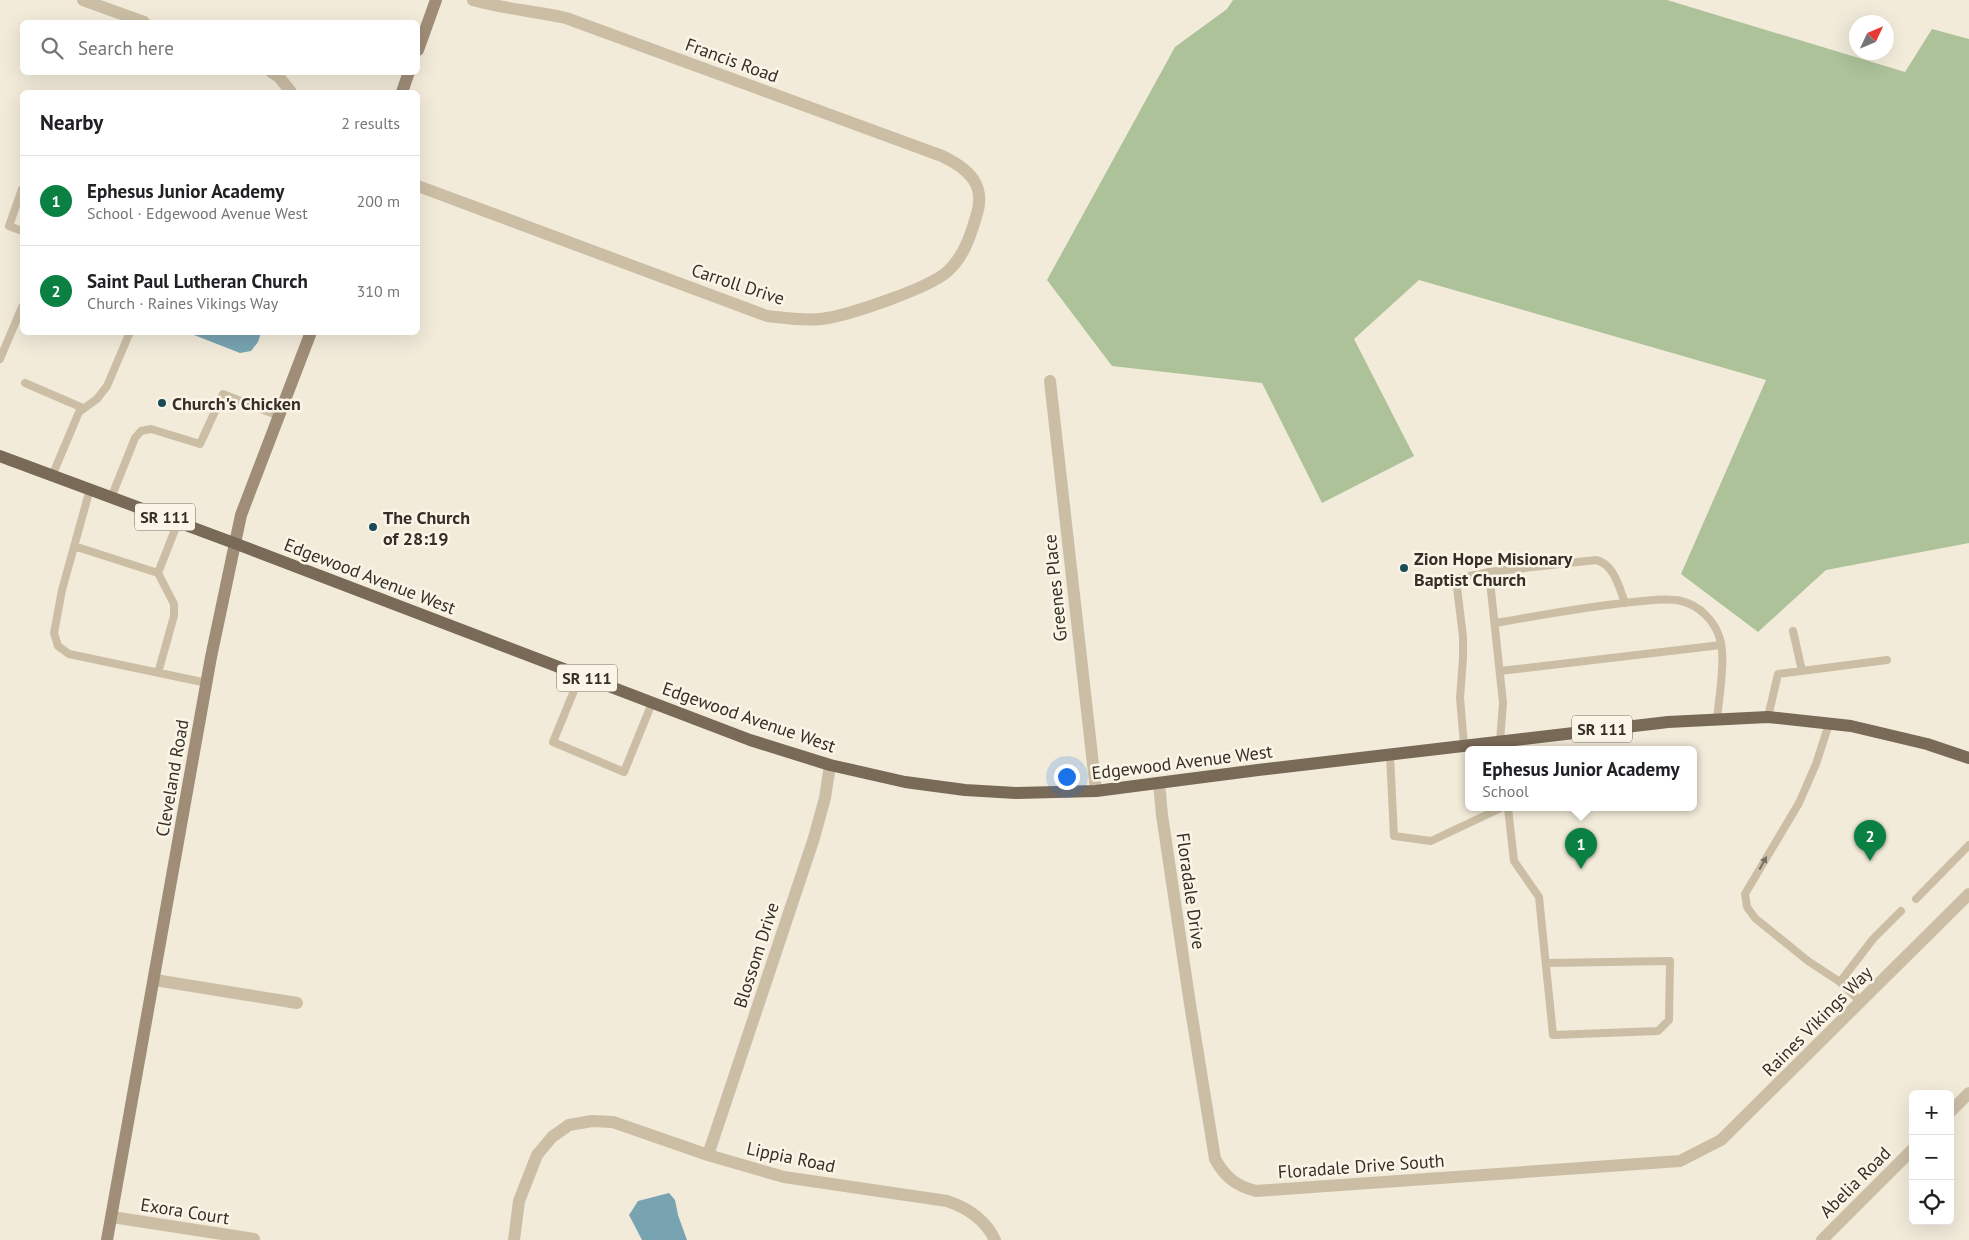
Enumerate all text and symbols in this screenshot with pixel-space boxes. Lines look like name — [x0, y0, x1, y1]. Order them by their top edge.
north arrow — [1849, 15, 1894, 60]
search box — [20, 20, 420, 75]
street label: Francis Road — [682, 32, 782, 88]
icon: search — [38, 34, 66, 62]
text: Search here — [78, 36, 174, 60]
text: Nearby — [40, 109, 103, 136]
text: 2 results — [341, 113, 400, 133]
text: Ephesus Junior Academy — [87, 179, 284, 203]
text: 1 — [51, 191, 61, 211]
text: 200 m — [357, 191, 400, 211]
text: School · Edgewood Avenue West — [87, 203, 308, 223]
street label: Carroll Drive — [689, 258, 787, 310]
text: Saint Paul Lutheran Church — [87, 269, 308, 293]
text: 2 — [51, 281, 61, 301]
text: 310 m — [357, 281, 400, 301]
text: Church · Raines Vikings Way — [87, 293, 278, 313]
place label: Church's Chicken — [172, 392, 301, 415]
marker: Church's Chicken — [156, 397, 168, 409]
road number: SR 111 — [135, 504, 195, 530]
place label: The Church of 28:19 — [383, 506, 470, 550]
marker: The Church of 28:19 — [367, 521, 379, 533]
street label: Edgewood Avenue West — [281, 533, 459, 619]
street label: Greenes Place — [1038, 533, 1072, 643]
place label: Zion Hope Misionary Baptist Church — [1414, 547, 1573, 591]
marker: Zion Hope Misionary Baptist Church — [1398, 562, 1410, 574]
road number: SR 111 — [557, 664, 617, 691]
street label: Edgewood Avenue West — [659, 677, 839, 757]
road number: SR 111 — [1572, 716, 1632, 742]
street label: Cleveland Road — [150, 718, 194, 838]
street label: Edgewood Avenue West — [1090, 740, 1274, 784]
popup — [1465, 746, 1697, 811]
text: Ephesus Junior Academy — [1482, 757, 1680, 781]
your location — [1054, 764, 1080, 790]
text: School — [1482, 781, 1529, 801]
pin: 2 — [1854, 820, 1886, 861]
pin: 1 — [1565, 828, 1597, 869]
street label: Floradale Drive — [1171, 831, 1211, 951]
one-way arrow — [1758, 856, 1767, 869]
street label: Blossom Drive — [728, 899, 784, 1011]
street label: Raines Vikings Way — [1757, 961, 1877, 1081]
map controls — [1909, 1090, 1954, 1225]
button: + — [1909, 1090, 1954, 1135]
button: − — [1909, 1135, 1954, 1180]
street label: Lippia Road — [744, 1136, 838, 1178]
street label: Abelia Road — [1815, 1142, 1895, 1222]
street label: Floradale Drive South — [1277, 1149, 1445, 1183]
button: locate — [1909, 1180, 1954, 1225]
street label: Exora Court — [139, 1193, 231, 1229]

